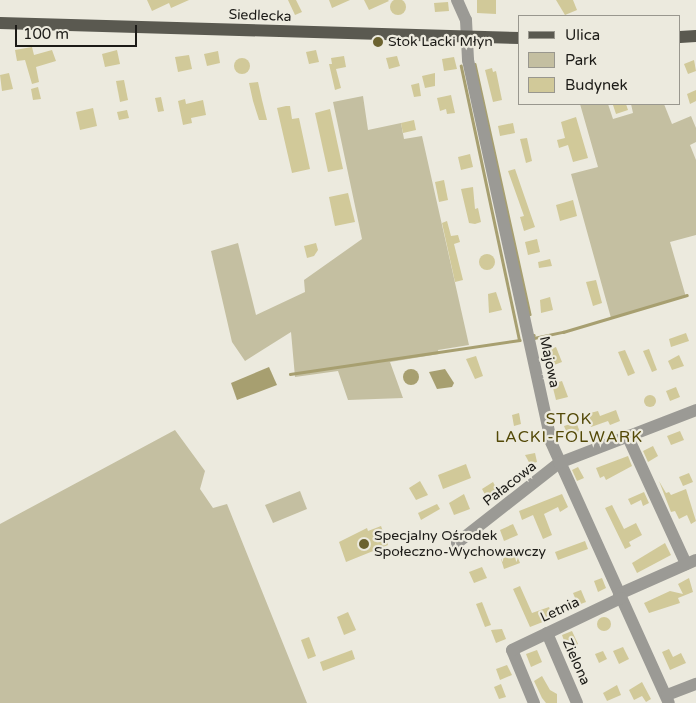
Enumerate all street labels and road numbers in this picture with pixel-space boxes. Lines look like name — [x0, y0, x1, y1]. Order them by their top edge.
street label: Siedlecka — [228, 7, 292, 25]
street label: Majowa — [535, 335, 563, 389]
street label: Pałacowa — [480, 458, 540, 510]
street label: Letnia — [538, 594, 582, 626]
street label: Zielona — [558, 636, 594, 688]

